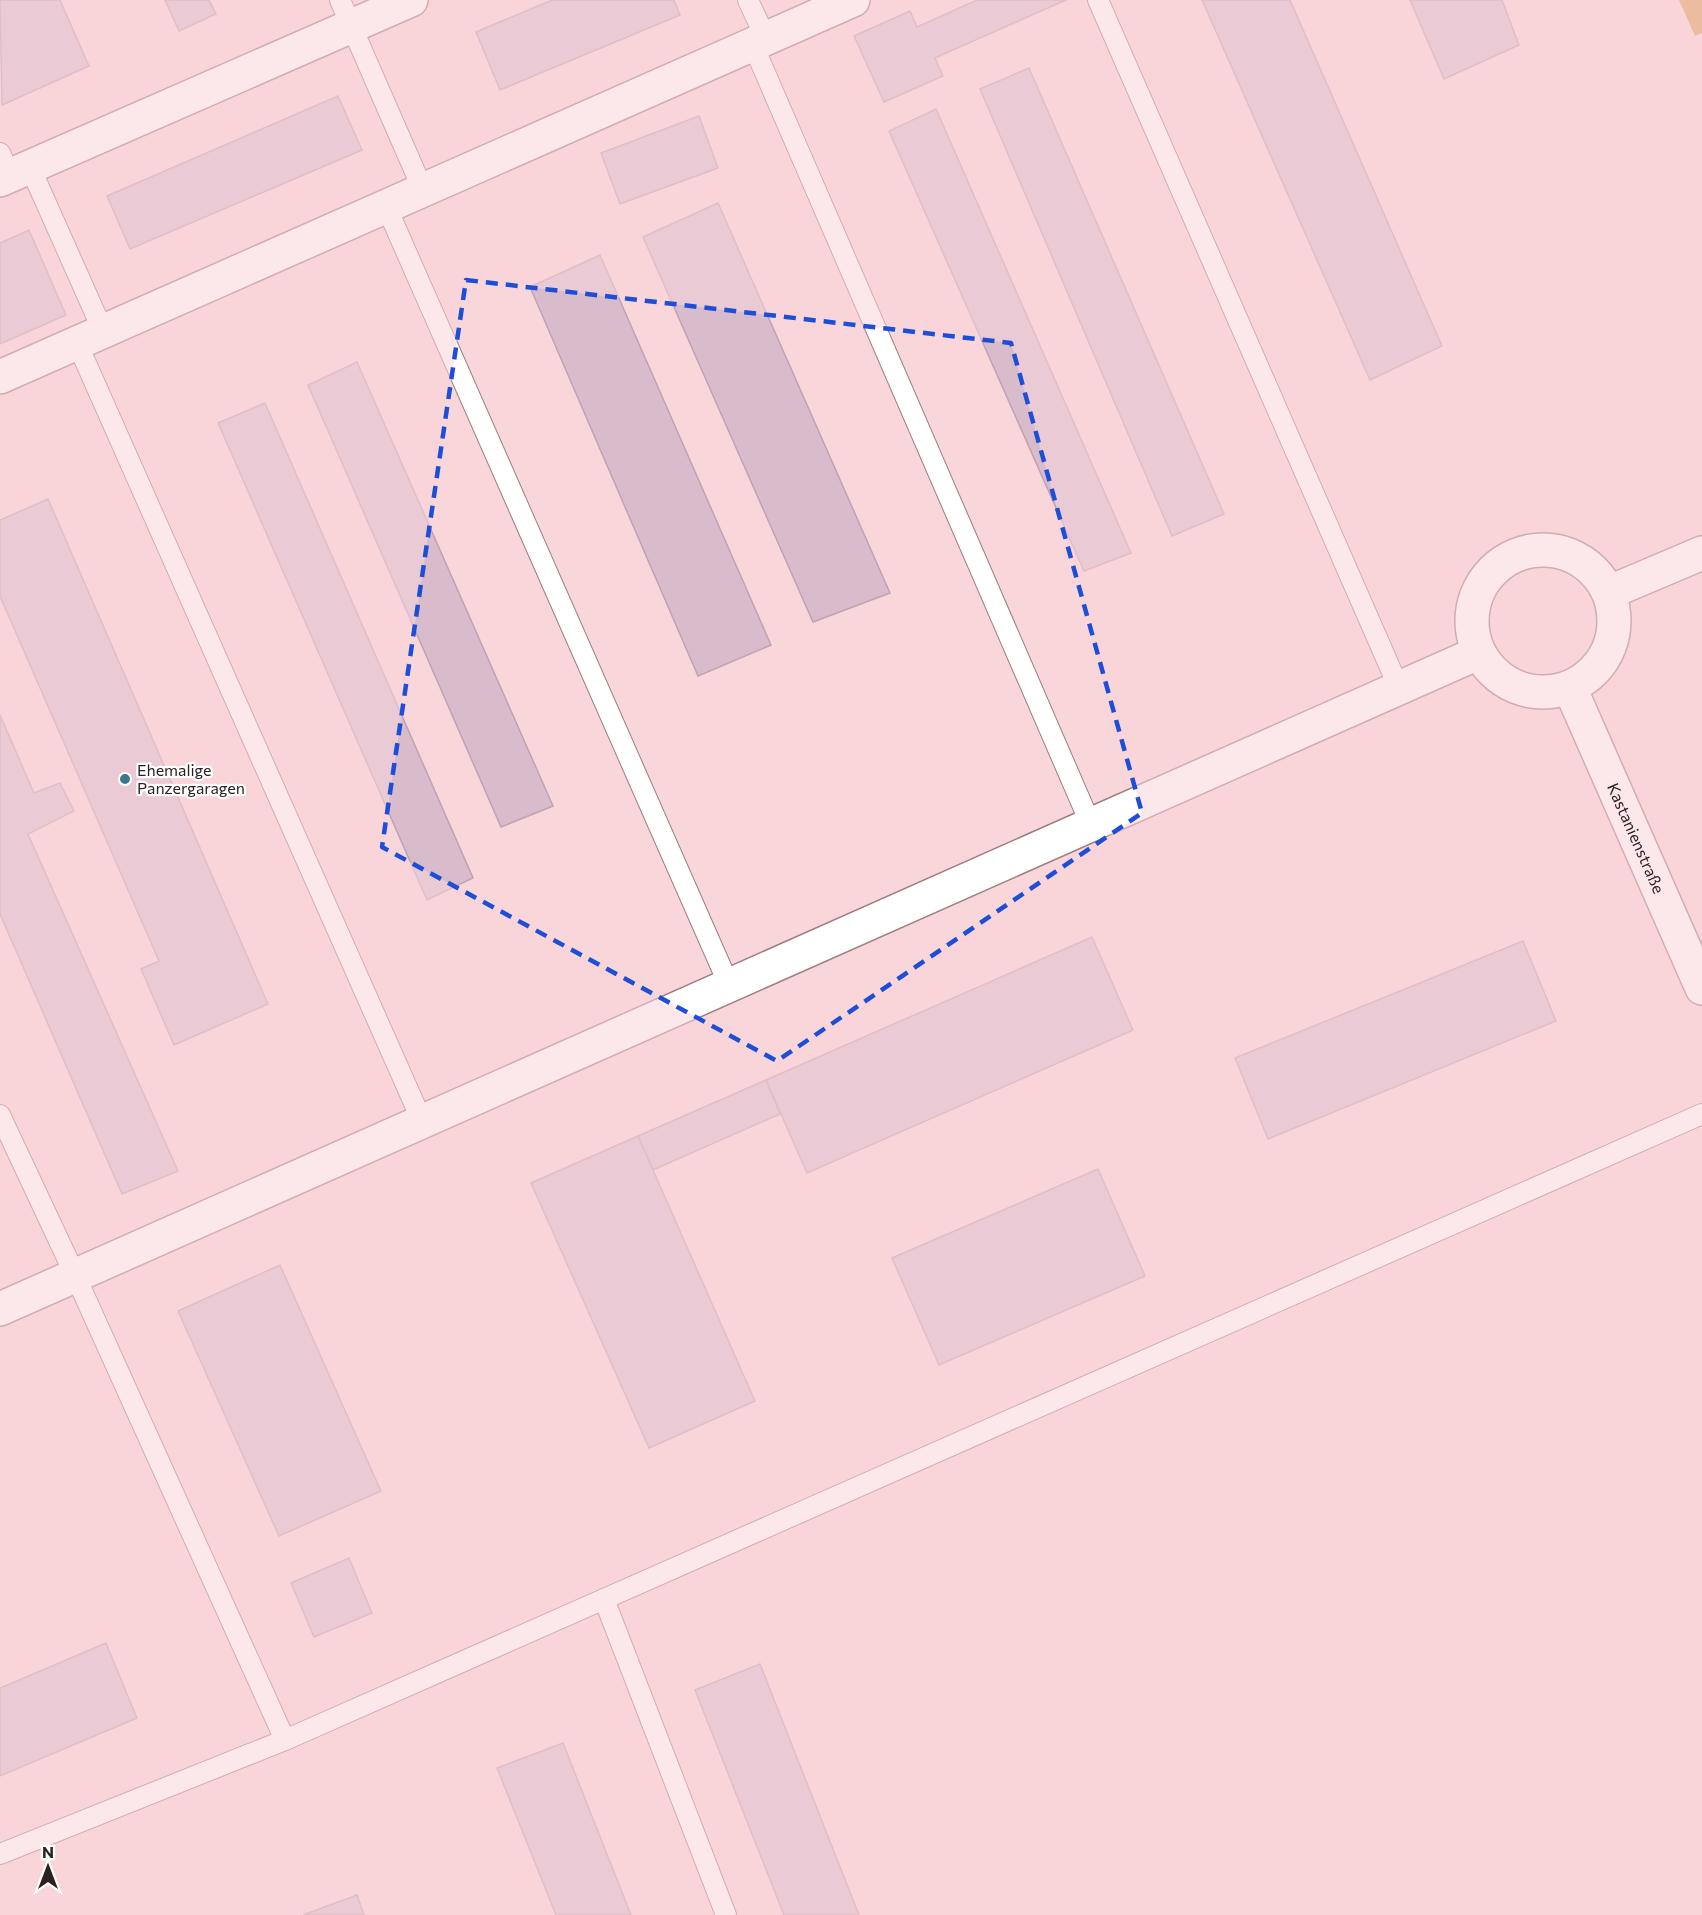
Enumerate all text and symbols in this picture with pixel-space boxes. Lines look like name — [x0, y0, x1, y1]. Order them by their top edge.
place label: Ehemalige Panzergaragen — [137, 760, 245, 797]
marker: Ehemalige Panzergaragen — [118, 772, 132, 786]
street label: Kastanienstraße — [1604, 780, 1669, 896]
north arrow — [18, 1837, 78, 1897]
text: N — [42, 1842, 54, 1861]

